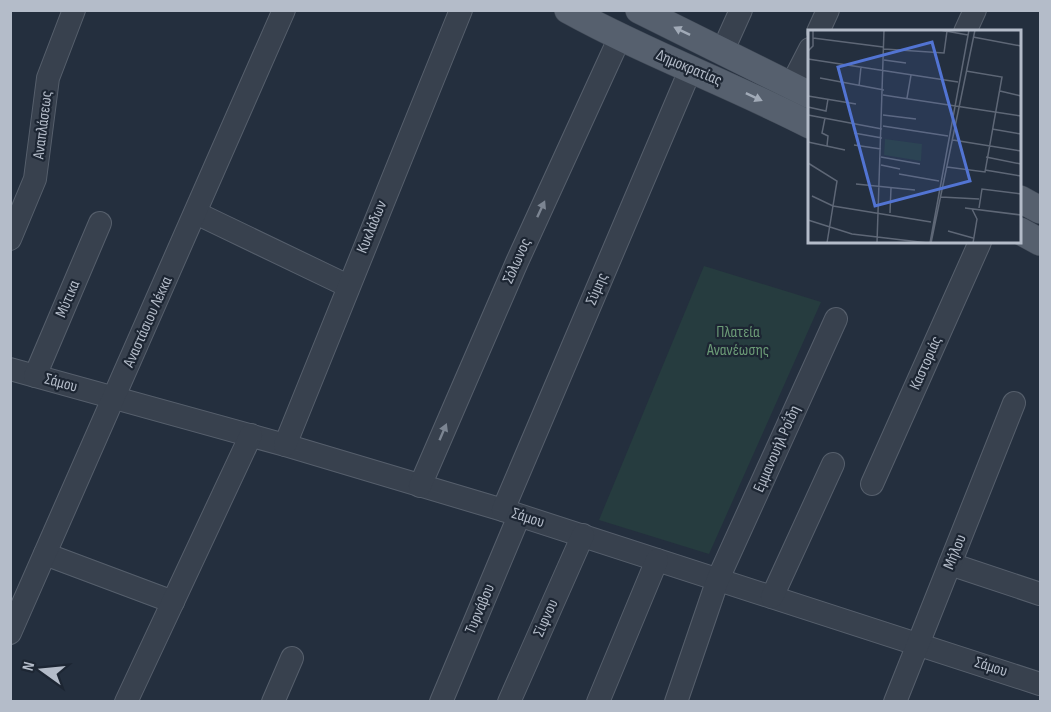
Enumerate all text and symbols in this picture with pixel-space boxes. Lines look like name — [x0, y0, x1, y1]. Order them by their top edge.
one-way arrow — [674, 26, 691, 36]
inset map — [808, 30, 1021, 243]
street label: Δημοκρατίας — [653, 46, 725, 90]
street label: Αναπλάσεως — [29, 90, 57, 161]
one-way arrow — [746, 92, 764, 102]
street label: Κυκλάδων — [353, 198, 391, 256]
one-way arrow — [537, 200, 546, 217]
street label: Σόλωνος — [499, 235, 535, 287]
street label: Σύμης — [582, 270, 612, 308]
street label: Αναστάσιου Λέκκα — [119, 274, 177, 371]
street label: Μύτικα — [52, 277, 84, 320]
park label: Πλατεία Ανανέωσης — [706, 323, 769, 360]
street label: Καστοριάς — [906, 333, 946, 393]
street label: Σάμου — [42, 370, 80, 396]
street label: Εμμανουήλ Ροΐδη — [749, 403, 805, 495]
one-way arrow — [438, 423, 448, 441]
street label: Σάμου — [509, 504, 547, 532]
street label: Μήλου — [939, 532, 971, 572]
street label: Τυρνάβου — [461, 581, 499, 637]
street label: Σίφνου — [529, 596, 563, 640]
north arrow — [12, 640, 72, 700]
street label: Σάμου — [972, 653, 1010, 681]
text: N — [19, 660, 39, 673]

